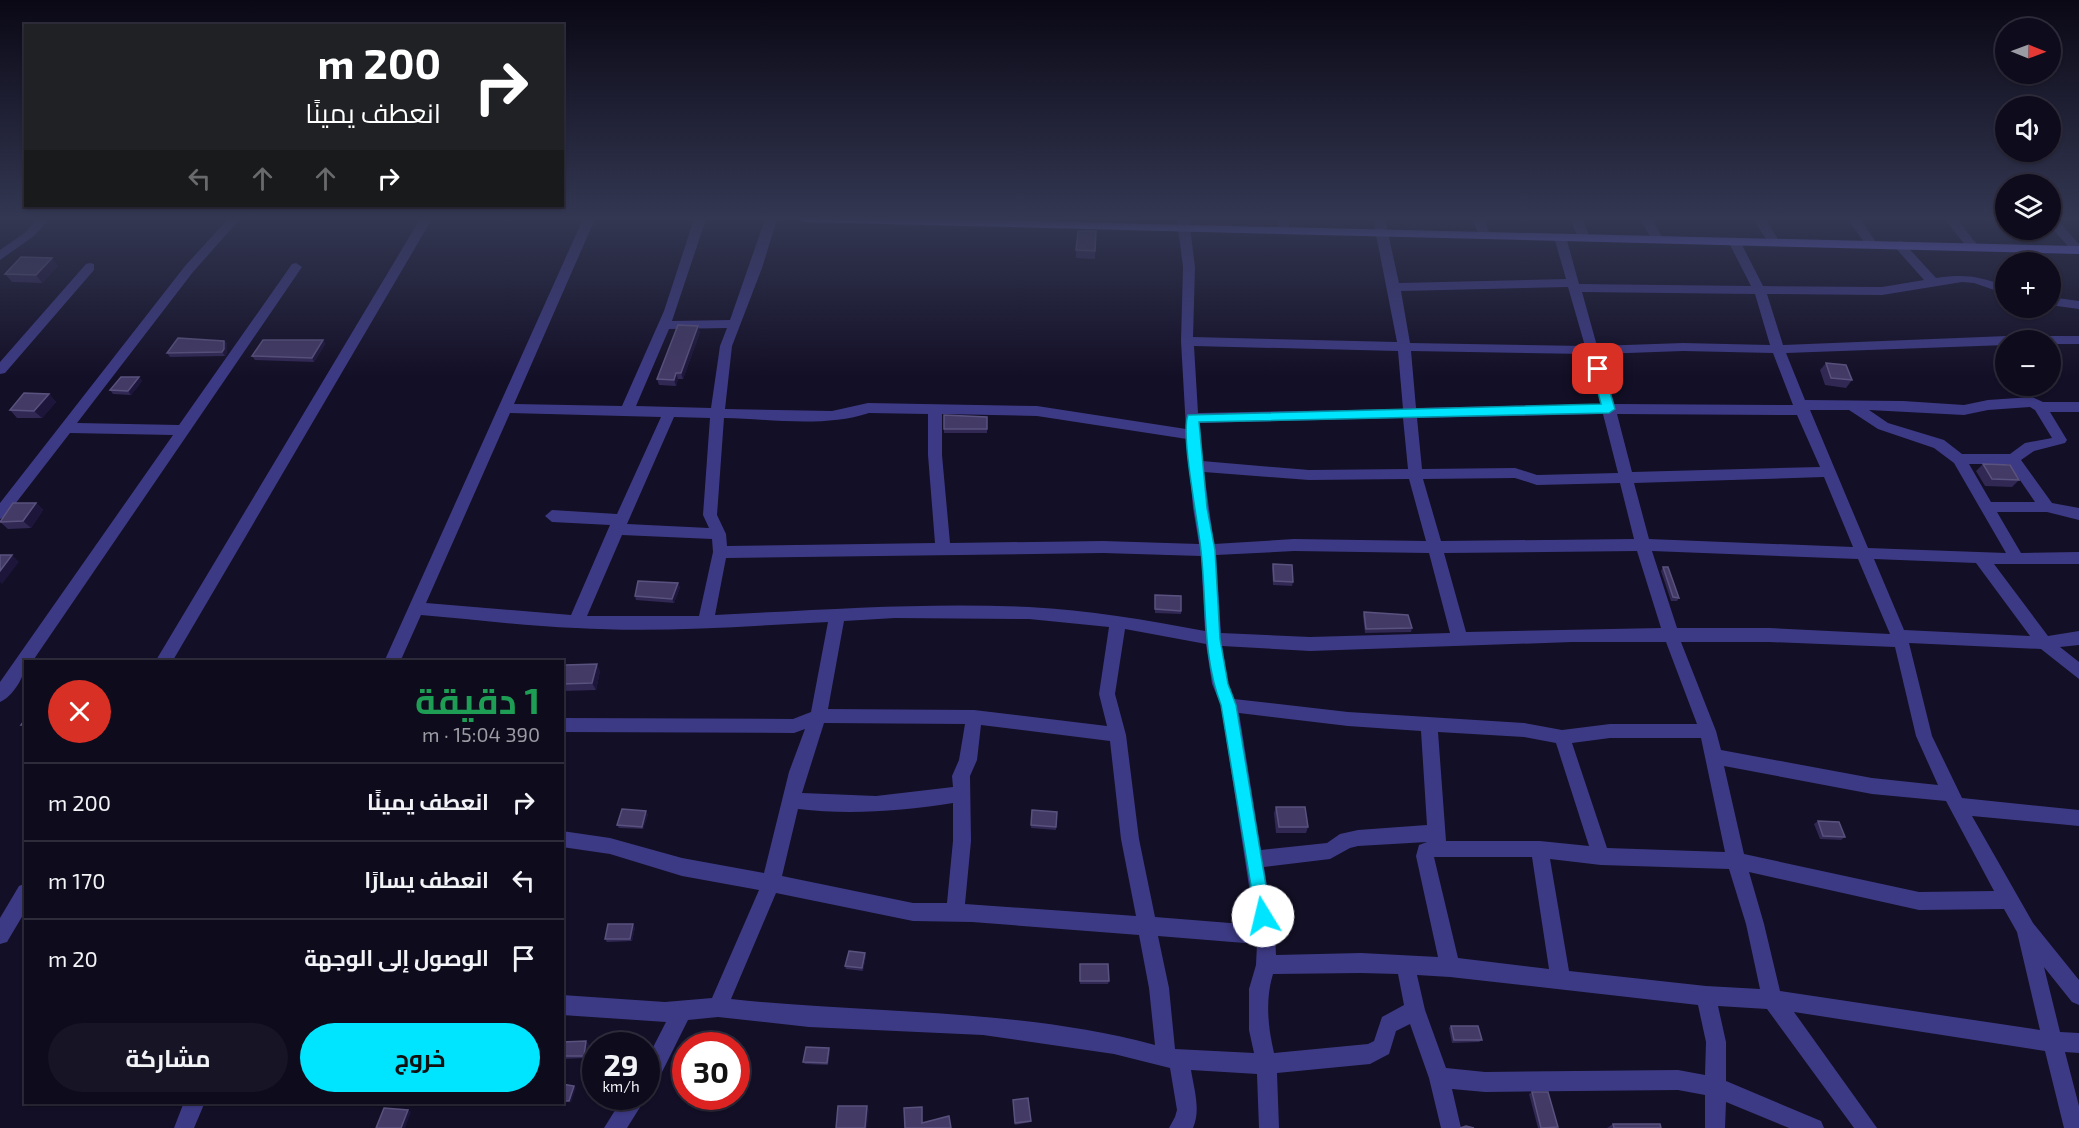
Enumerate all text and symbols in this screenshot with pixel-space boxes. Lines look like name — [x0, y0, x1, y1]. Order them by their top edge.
north arrow — [1995, 18, 2061, 84]
map controls — [1995, 18, 2061, 396]
text: 200 m — [318, 37, 441, 87]
icon: right — [462, 48, 540, 126]
text: انعطف يمينًا — [305, 96, 441, 128]
button: sound — [1995, 96, 2061, 162]
icon: left — [183, 162, 216, 195]
icon: ahead — [246, 162, 279, 195]
icon: ahead — [309, 162, 342, 195]
icon: right — [372, 162, 405, 195]
button: layers — [1995, 174, 2061, 240]
button: + — [1995, 252, 2061, 318]
button: − — [1995, 330, 2061, 396]
pin — [1572, 343, 1623, 394]
icon: arrive — [1581, 352, 1614, 385]
text: 1 دقيقة — [415, 678, 540, 721]
button: close — [48, 680, 111, 743]
text: 390 m · 15:04 — [422, 722, 540, 746]
icon: right — [507, 786, 540, 819]
text: انعطف يمينًا — [367, 788, 489, 814]
text: 200 m — [48, 789, 111, 815]
icon: left — [507, 864, 540, 897]
text: انعطف يسارًا — [364, 866, 489, 892]
text: 170 m — [48, 867, 105, 893]
position arrow — [1231, 884, 1295, 948]
icon: arrive — [507, 942, 540, 975]
text: الوصول إلى الوجهة — [304, 944, 489, 970]
text: 20 m — [48, 945, 98, 971]
button: مشاركة — [48, 1023, 288, 1092]
button: خروج — [300, 1023, 540, 1092]
speed limit sign: 30 — [672, 1032, 750, 1110]
text: 29 — [603, 1046, 639, 1082]
text: km/h — [602, 1077, 640, 1095]

